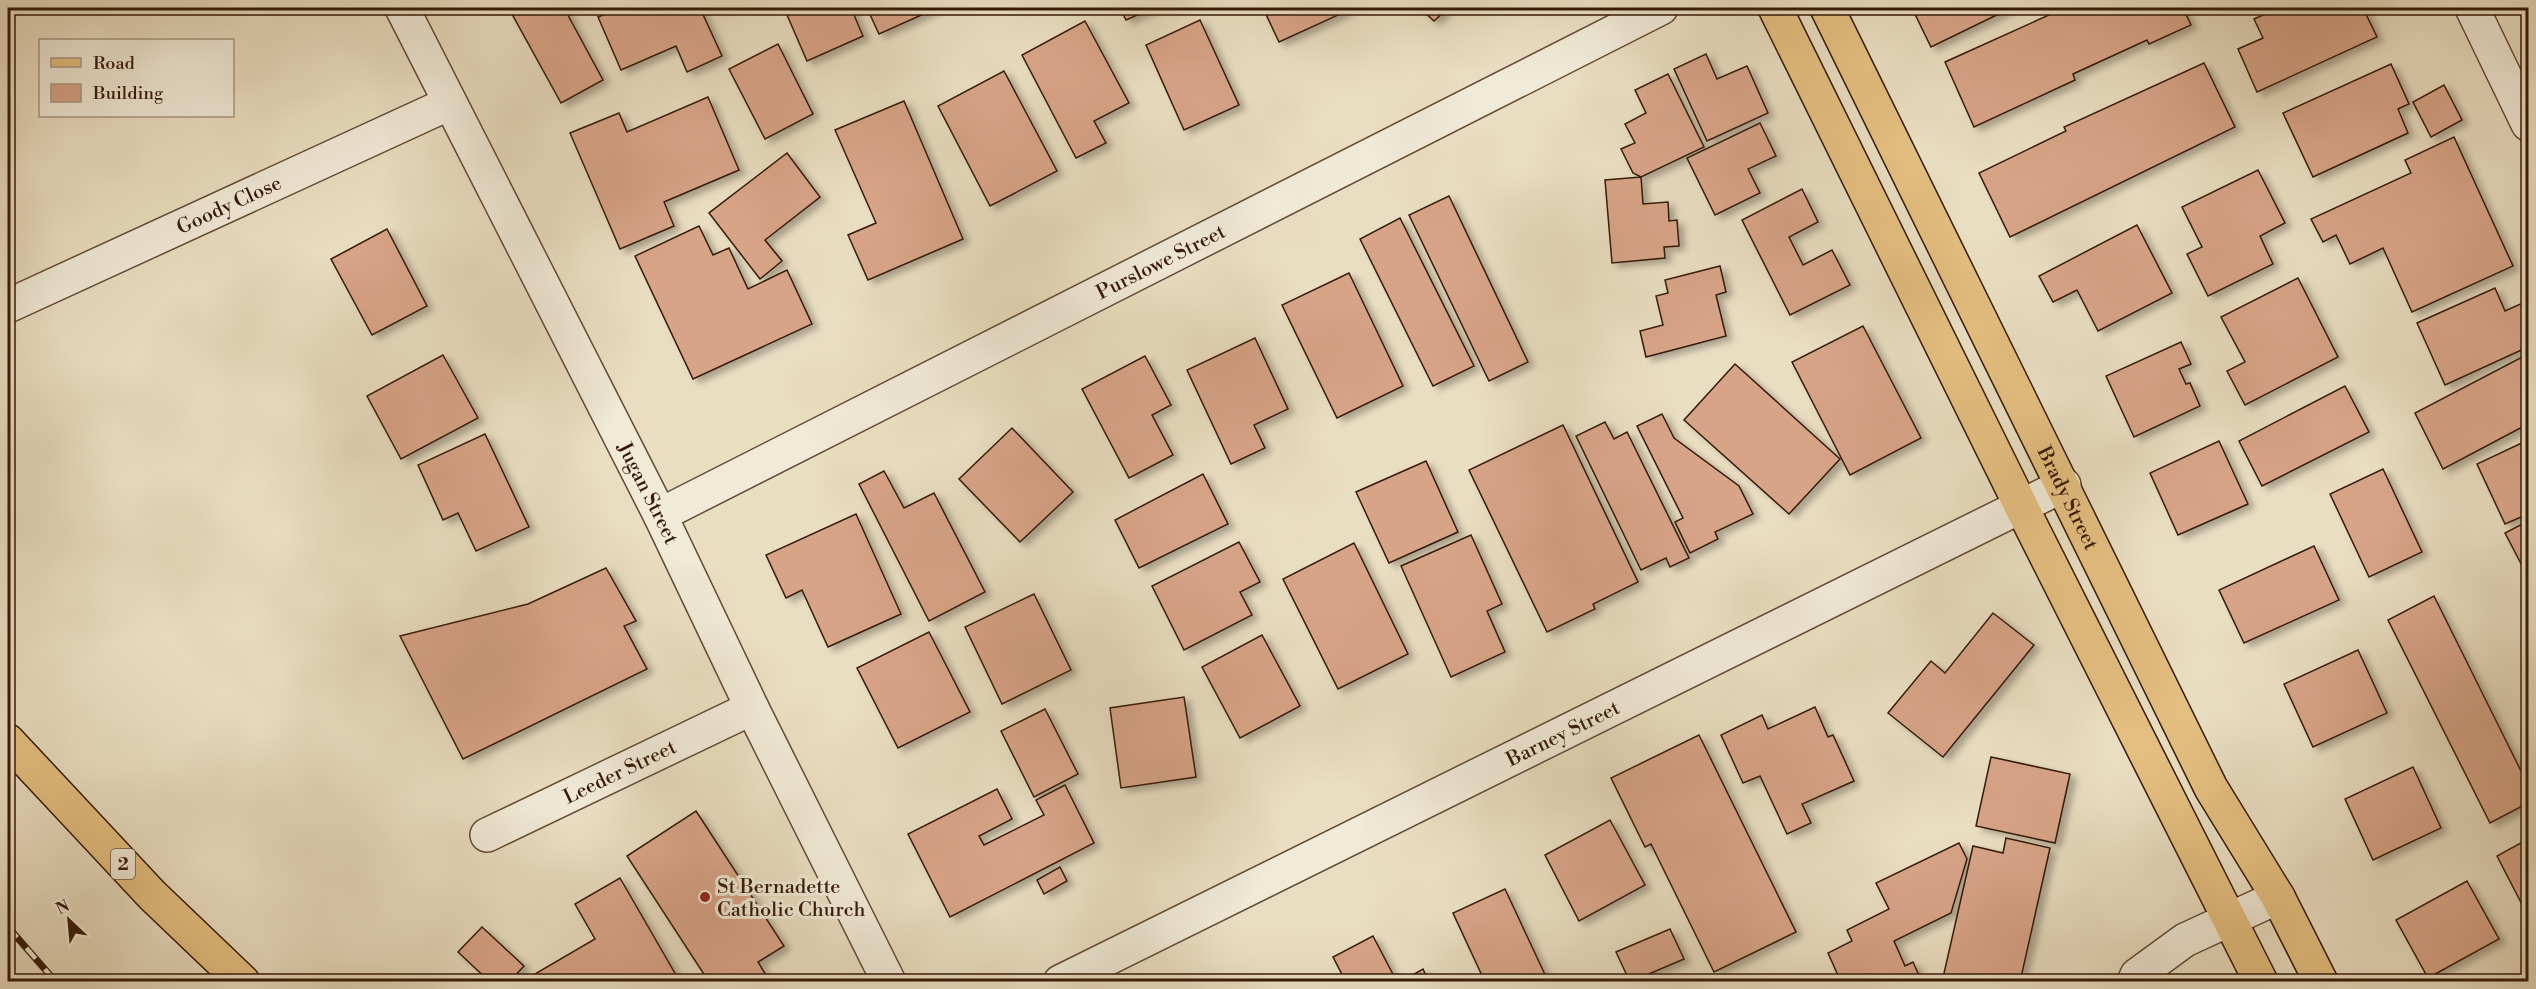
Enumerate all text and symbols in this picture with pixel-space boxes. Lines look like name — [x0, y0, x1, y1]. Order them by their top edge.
legend — [39, 39, 234, 117]
text: Road — [93, 52, 136, 75]
text: Building — [92, 82, 164, 105]
street label: Goody Close — [173, 171, 286, 241]
street label: Purslowe Street — [1092, 220, 1230, 306]
street label: Jugan Street — [611, 438, 683, 549]
street label: Brady Street — [2030, 442, 2103, 555]
street label: Barney Street — [1502, 696, 1624, 773]
street label: Leeder Street — [560, 735, 681, 810]
road number: 2 — [111, 849, 135, 879]
place label: St Bernadette Catholic Church — [717, 875, 865, 923]
north arrow — [39, 890, 99, 950]
marker: St Bernadette Catholic Church — [698, 890, 712, 904]
text: N — [53, 896, 73, 919]

